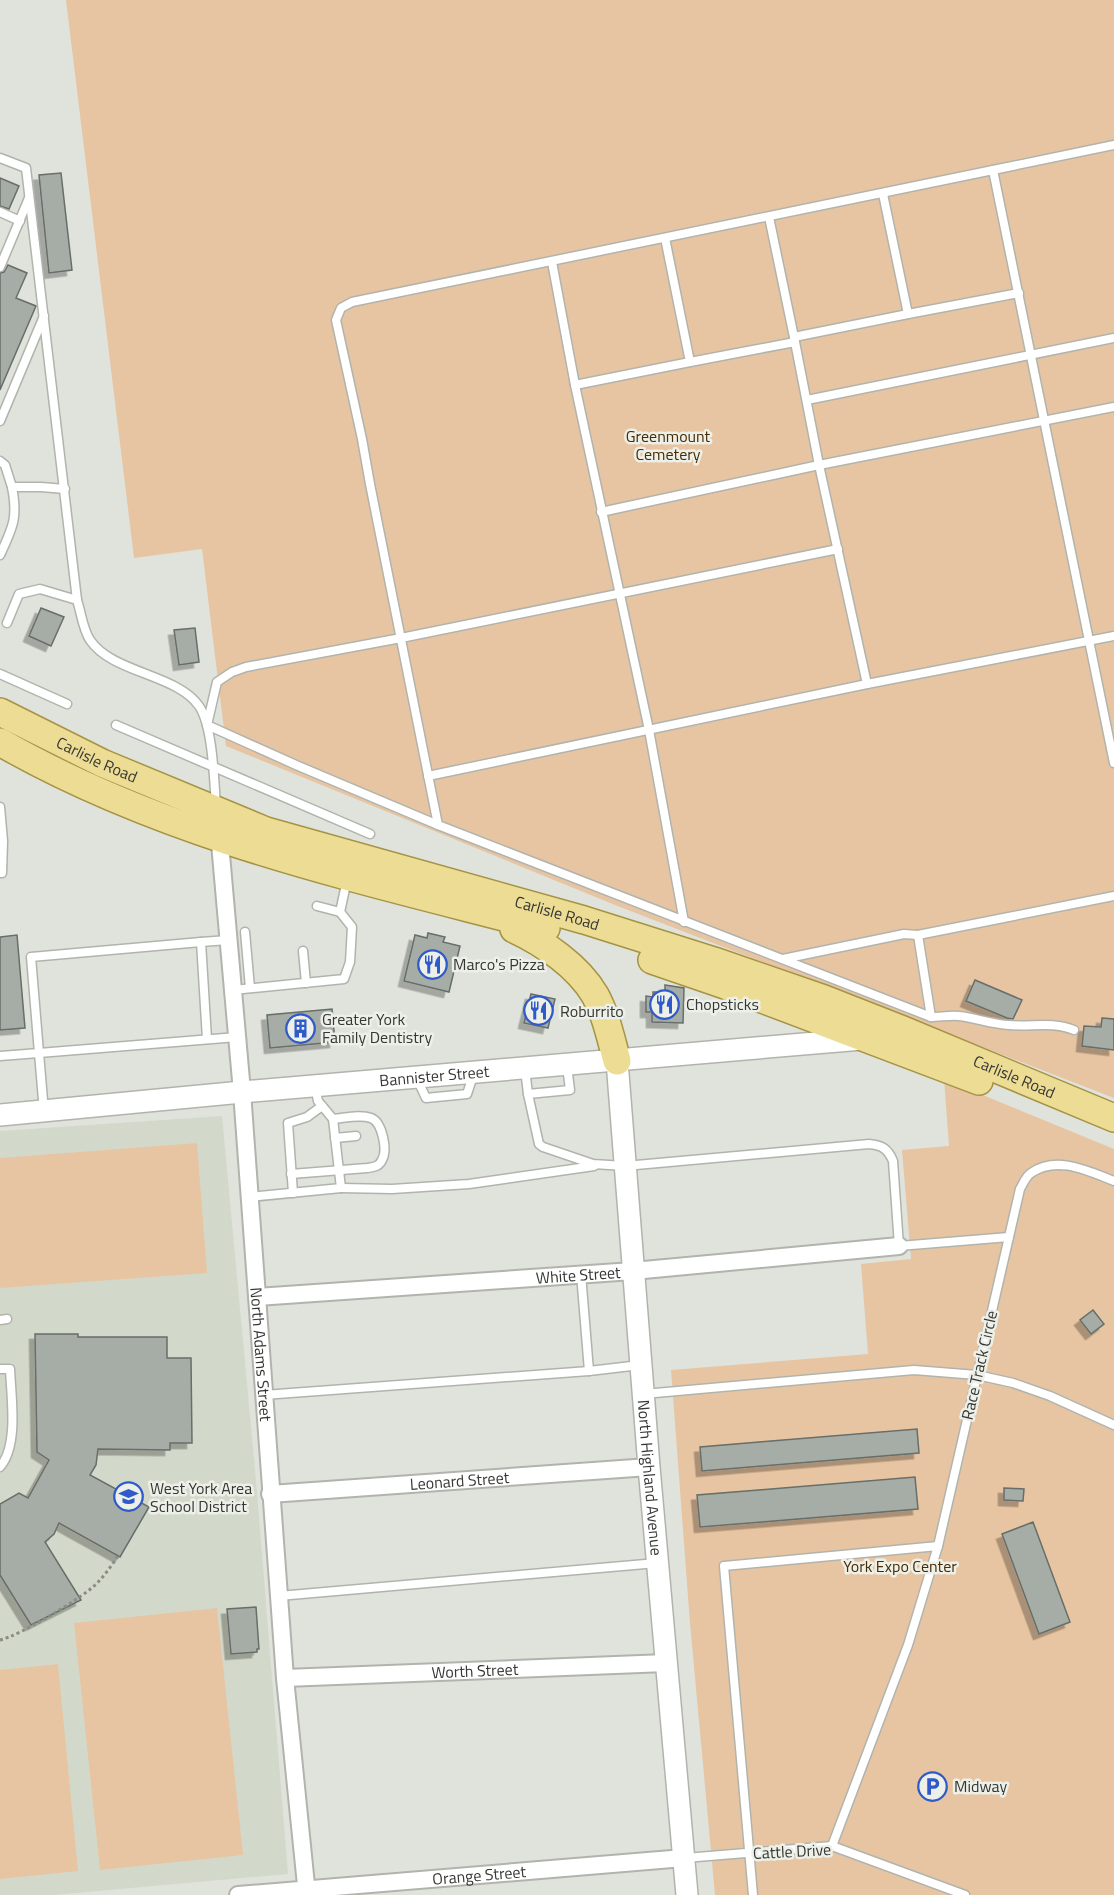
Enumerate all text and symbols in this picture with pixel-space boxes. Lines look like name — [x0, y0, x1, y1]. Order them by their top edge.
park label: Greenmount Cemetery — [626, 424, 711, 466]
street label: Carlisle Road — [52, 730, 141, 788]
street label: Carlisle Road — [512, 889, 603, 936]
restaurant icon: Marco's Pizza — [416, 948, 448, 980]
place label: Marco's Pizza — [453, 952, 545, 976]
restaurant icon: Chopsticks — [649, 988, 681, 1020]
place label: Chopsticks — [686, 992, 759, 1016]
restaurant icon: Roburrito — [523, 995, 555, 1027]
place label: Roburrito — [560, 999, 624, 1023]
place label: Greater York Family Dentistry — [322, 1007, 432, 1049]
building icon: Greater York Family Dentistry — [285, 1012, 317, 1044]
street label: Carlisle Road — [970, 1049, 1059, 1104]
street label: Bannister Street — [378, 1059, 490, 1092]
street label: White Street — [535, 1260, 622, 1290]
street label: North Adams Street — [244, 1287, 278, 1422]
street label: Race Track Circle — [955, 1308, 1003, 1422]
street label: North Highland Avenue — [632, 1399, 669, 1556]
street label: Leonard Street — [409, 1465, 510, 1496]
place label: West York Area School District — [150, 1476, 252, 1518]
school or university icon: West York Area School District — [113, 1481, 145, 1513]
park label: York Expo Center — [843, 1554, 957, 1578]
street label: Worth Street — [431, 1657, 519, 1684]
parking icon: Midway — [917, 1770, 949, 1802]
place label: Midway — [954, 1774, 1007, 1798]
street label: Cattle Drive — [752, 1837, 832, 1865]
street label: Orange Street — [431, 1859, 527, 1891]

